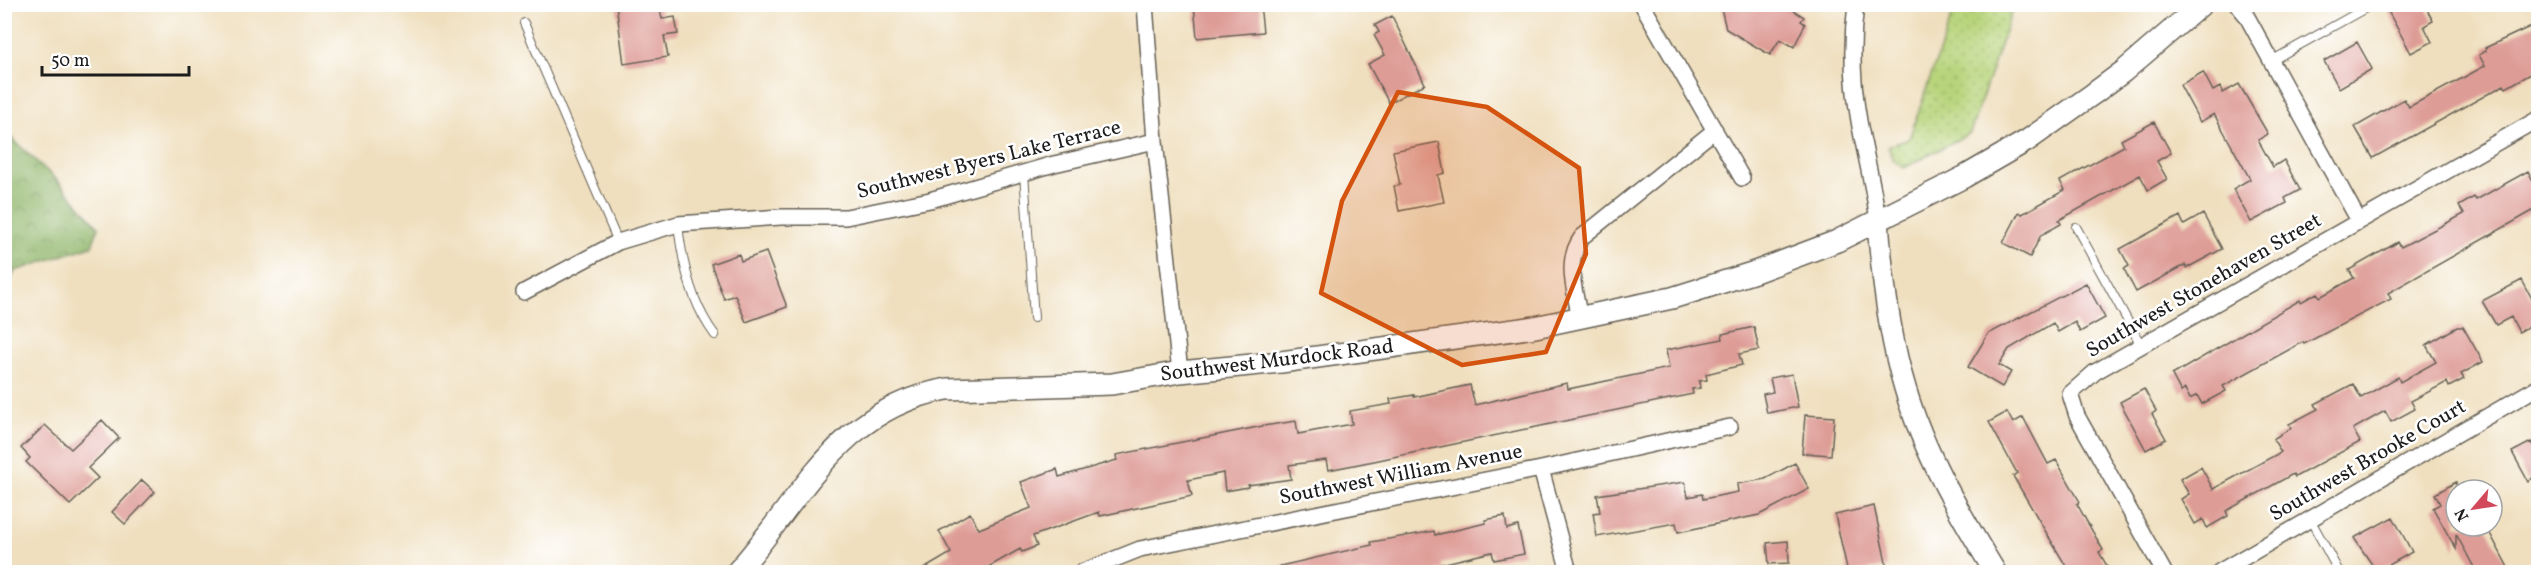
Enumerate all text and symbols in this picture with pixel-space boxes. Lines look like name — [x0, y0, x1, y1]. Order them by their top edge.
scale bar — [42, 39, 189, 77]
text: 50 m — [51, 49, 90, 74]
street label: Southwest Byers Lake Terrace — [854, 113, 1124, 207]
street label: Southwest Stonehaven Street — [2081, 207, 2327, 365]
street label: Southwest Murdock Road — [1159, 332, 1395, 390]
street label: Southwest Brooke Court — [2264, 393, 2472, 529]
street label: Southwest William Avenue — [1277, 437, 1525, 513]
north arrow — [2444, 478, 2504, 538]
text: N — [2450, 504, 2475, 525]

